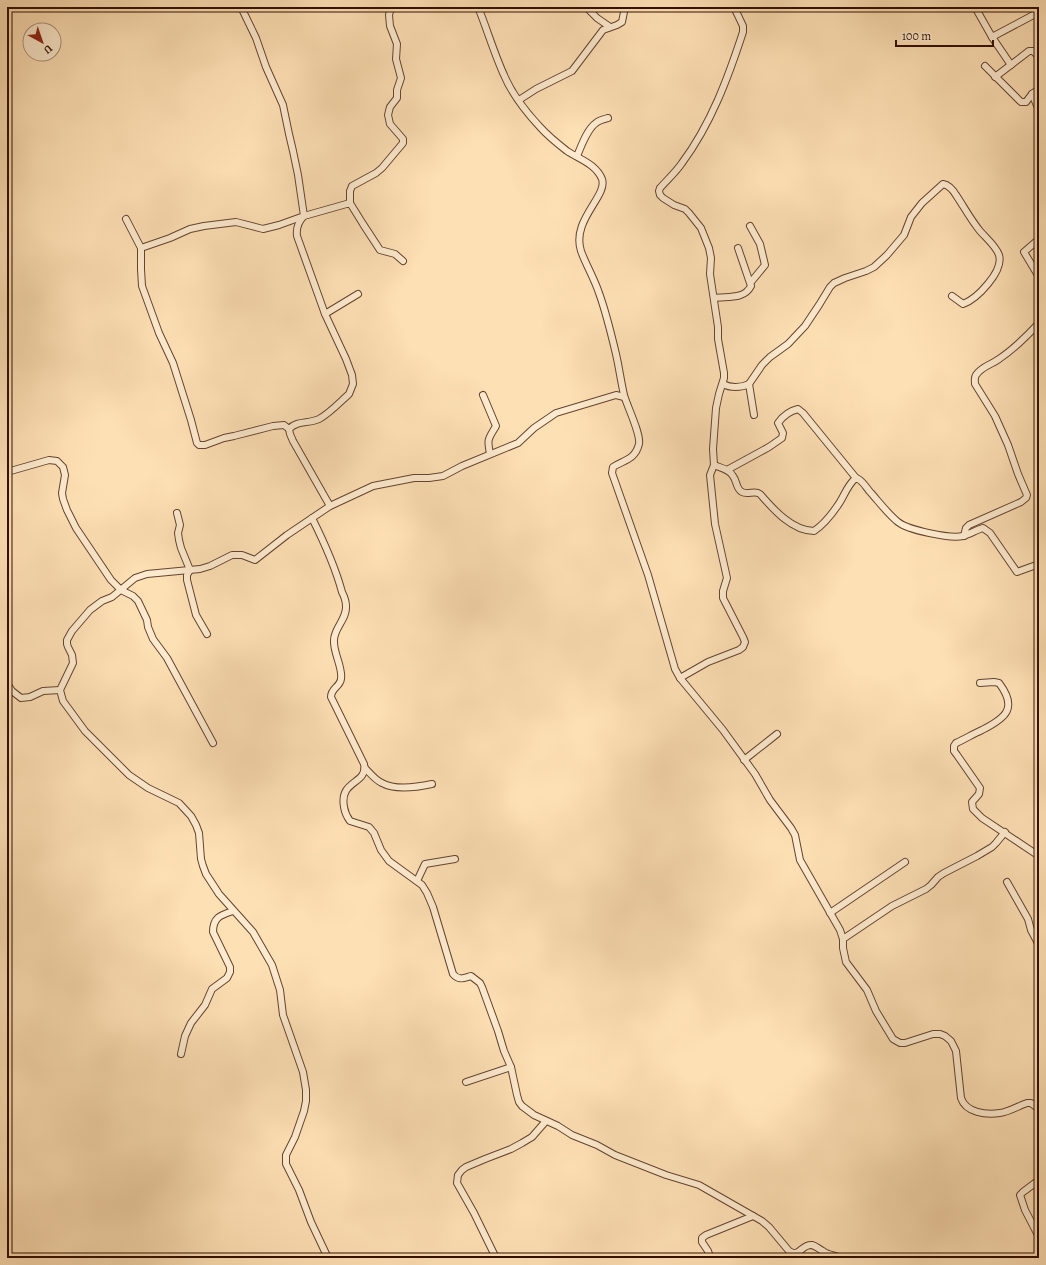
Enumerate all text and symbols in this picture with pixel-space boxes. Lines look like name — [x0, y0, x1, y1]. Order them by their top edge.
north arrow — [22, 22, 62, 62]
scale bar — [896, 22, 993, 48]
text: 100 m — [902, 28, 931, 44]
text: U — [40, 41, 56, 58]

